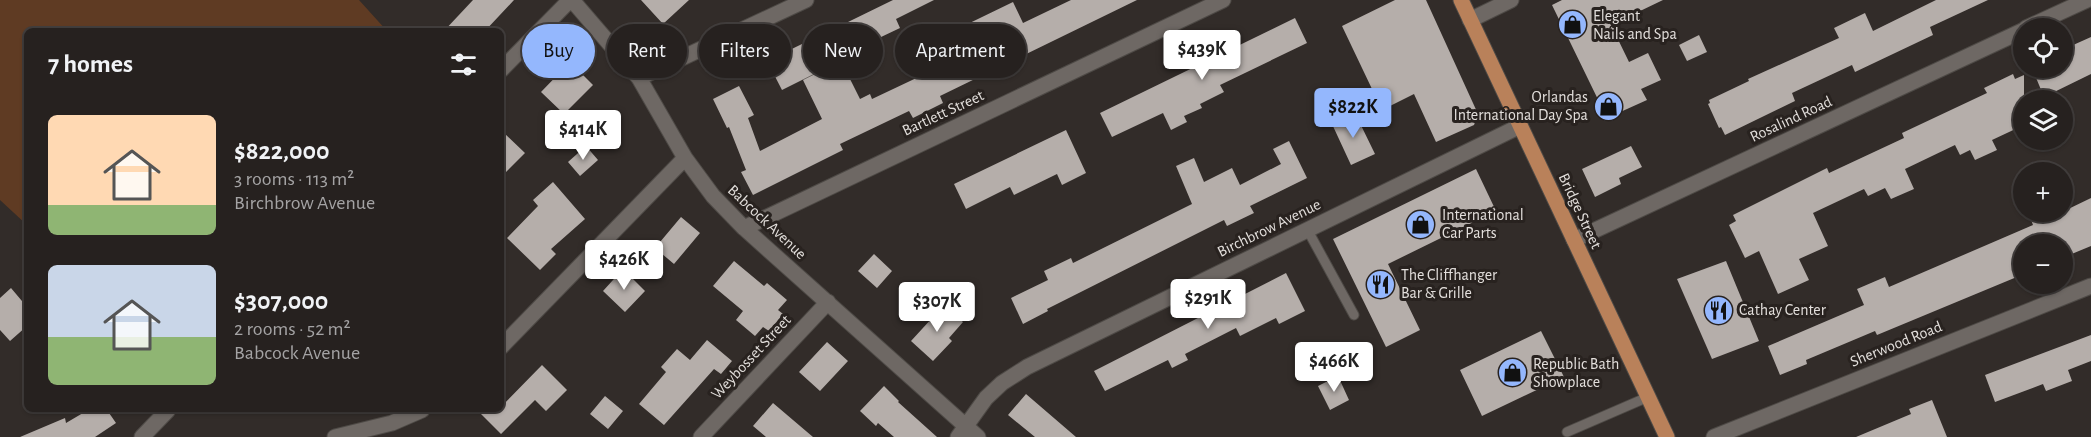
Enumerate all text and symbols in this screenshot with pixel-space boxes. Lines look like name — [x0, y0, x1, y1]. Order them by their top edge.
place label: Elegant Nails and Spa — [1593, 8, 1677, 42]
shop icon: Elegant Nails and Spa — [1556, 9, 1588, 41]
map controls — [2013, 18, 2073, 294]
button: locate — [2013, 18, 2073, 78]
chip: Buy — [522, 24, 595, 78]
chip: Rent — [607, 24, 687, 78]
chip: Filters — [699, 24, 791, 78]
chip: New — [803, 24, 883, 78]
chip: Apartment — [895, 24, 1026, 78]
pin: $439K — [1160, 30, 1244, 81]
text: $439K — [1177, 39, 1227, 59]
icon: filters — [447, 48, 480, 81]
text: 7 homes — [48, 51, 133, 77]
street label: Bartlett Street — [900, 87, 986, 139]
pin: $822K — [1311, 88, 1395, 139]
place label: Orlandas International Day Spa — [1454, 89, 1588, 124]
shop icon: Orlandas International Day Spa — [1593, 90, 1625, 122]
button: layers — [2013, 90, 2073, 150]
street label: Rosalind Road — [1748, 93, 1834, 145]
text: $822K — [1328, 97, 1378, 117]
pin: $414K — [541, 110, 625, 161]
text: $414K — [559, 119, 607, 139]
text: $822,000 — [234, 138, 330, 164]
icon: home — [96, 139, 168, 211]
button: + — [2013, 162, 2073, 222]
text: 3 rooms · 113 m² — [234, 169, 354, 189]
street label: Bridge Street — [1556, 171, 1604, 251]
street label: Babcock Avenue — [725, 182, 809, 262]
text: Birchbrow Avenue — [234, 193, 375, 213]
street label: Birchbrow Avenue — [1215, 196, 1323, 260]
place label: International Car Parts — [1442, 207, 1524, 241]
shop icon: International Car Parts — [1405, 208, 1437, 240]
button: − — [2013, 234, 2073, 294]
pin: $426K — [582, 240, 666, 291]
text: $426K — [599, 249, 649, 269]
place label: The Cliffhanger Bar & Grille — [1401, 267, 1498, 301]
restaurant icon: The Cliffhanger Bar & Grille — [1364, 268, 1396, 300]
pin: $291K — [1166, 279, 1250, 330]
pin: $307K — [895, 282, 979, 333]
text: $307,000 — [234, 288, 328, 314]
text: $291K — [1185, 288, 1231, 308]
icon: home — [96, 289, 168, 361]
text: $307K — [913, 291, 961, 311]
restaurant icon: Cathay Center — [1702, 294, 1734, 326]
place label: Cathay Center — [1739, 302, 1827, 319]
street label: Weybosset Street — [708, 312, 795, 403]
street label: Sherwood Road — [1848, 318, 1944, 370]
text: 2 rooms · 52 m² — [234, 319, 351, 339]
pin: $466K — [1292, 342, 1376, 393]
text: Babcock Avenue — [234, 343, 360, 363]
text: $466K — [1309, 351, 1359, 371]
place label: Republic Bath Showplace — [1533, 356, 1619, 390]
shop icon: Republic Bath Showplace — [1496, 357, 1528, 389]

